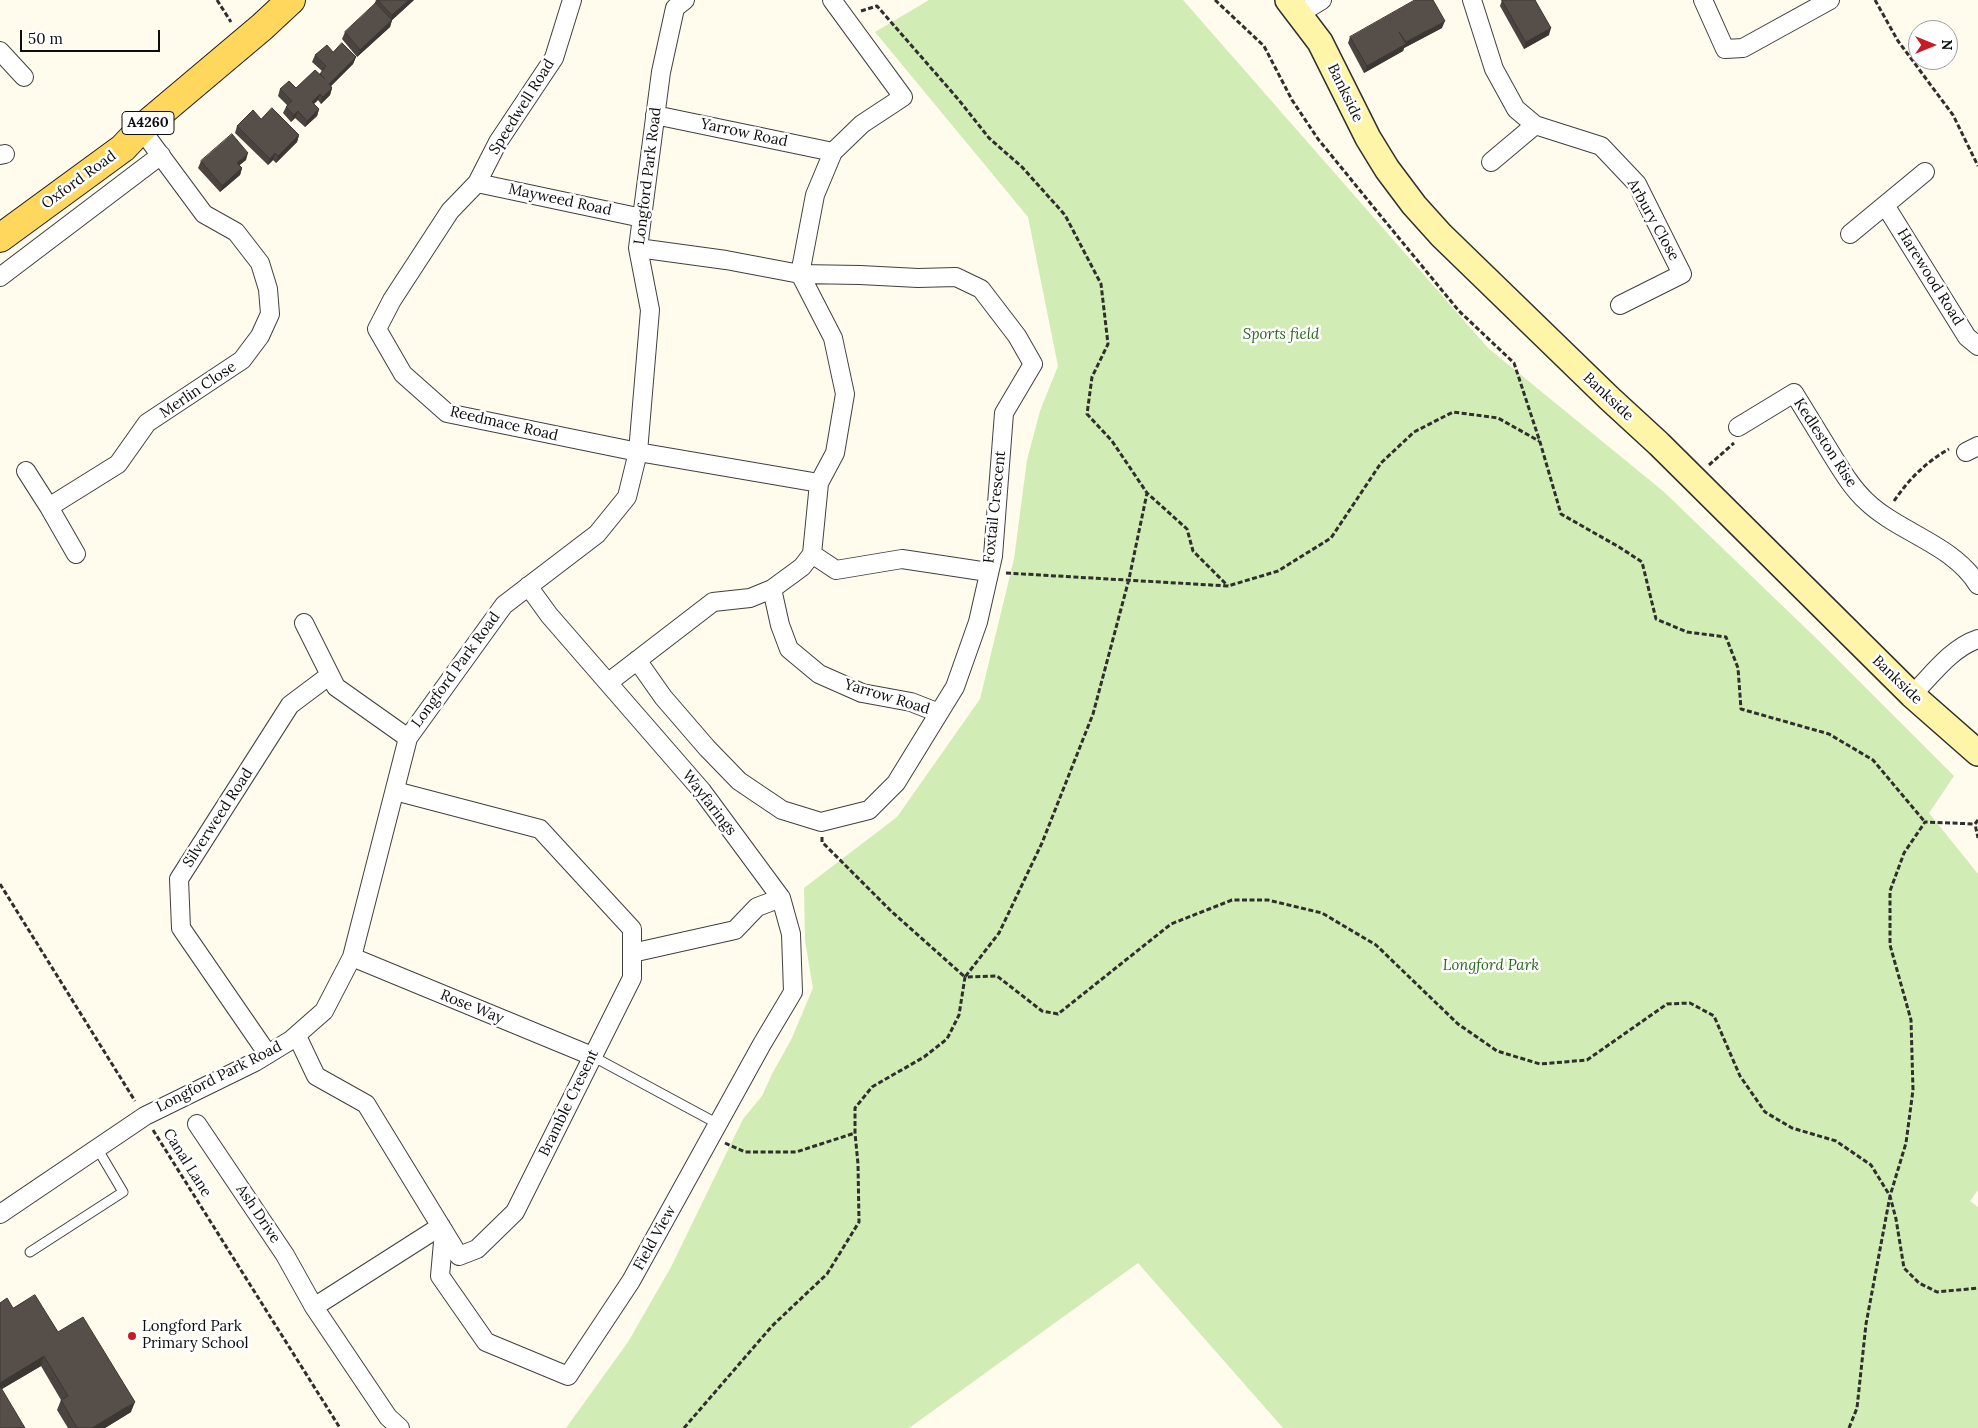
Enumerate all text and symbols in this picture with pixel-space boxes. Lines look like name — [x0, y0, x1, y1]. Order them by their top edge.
scale bar — [22, 20, 162, 52]
north arrow — [1908, 20, 1958, 70]
text: 50 m — [28, 29, 63, 48]
text: N — [1938, 40, 1956, 50]
street label: Speedwell Road — [485, 56, 559, 158]
street label: Bankside — [1323, 61, 1367, 125]
street label: Longford Park Road — [631, 106, 665, 246]
road number: A4260 — [122, 112, 174, 134]
street label: Yarrow Road — [699, 115, 789, 151]
street label: Oxford Road — [38, 147, 120, 213]
street label: Arbury Close — [1623, 176, 1683, 264]
street label: Mayweed Road — [507, 180, 613, 220]
street label: Harewood Road — [1893, 225, 1967, 329]
park label: Sports field — [1243, 326, 1319, 344]
street label: Merlin Close — [156, 358, 240, 422]
street label: Bankside — [1579, 369, 1637, 425]
street label: Kedleston Rise — [1790, 395, 1860, 491]
street label: Reedmace Road — [448, 403, 560, 445]
street label: Foxtail Crescent — [980, 450, 1010, 564]
street label: Longford Park Road — [408, 609, 504, 731]
street label: Bankside — [1868, 652, 1926, 708]
street label: Yarrow Road — [842, 675, 932, 719]
street label: Silverweed Road — [179, 765, 257, 871]
street label: Wayfarings — [678, 767, 740, 839]
park label: Longford Park — [1443, 957, 1539, 975]
street label: Rose Way — [438, 986, 506, 1028]
street label: Longford Park Road — [153, 1038, 285, 1116]
street label: Bramble Cresent — [535, 1047, 603, 1159]
street label: Canal Lane — [159, 1126, 215, 1200]
street label: Ash Drive — [232, 1181, 284, 1247]
street label: Field View — [630, 1202, 680, 1274]
place label: Longford Park Primary School — [142, 1318, 249, 1353]
marker: Longford Park Primary School — [126, 1330, 138, 1342]

